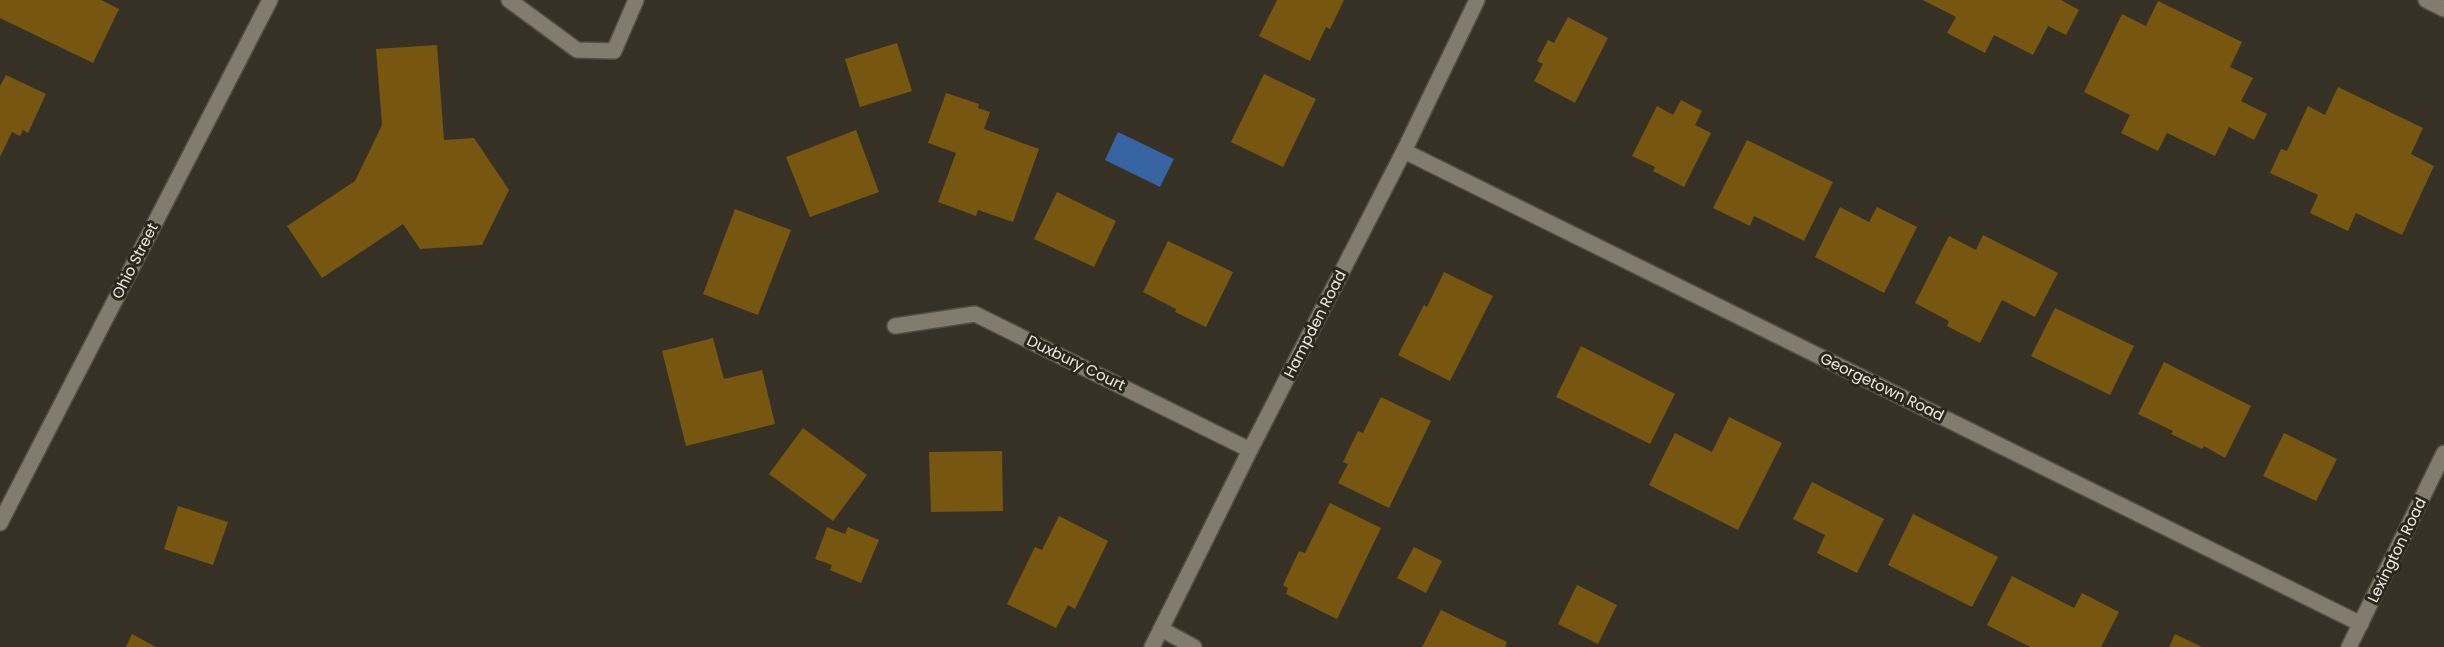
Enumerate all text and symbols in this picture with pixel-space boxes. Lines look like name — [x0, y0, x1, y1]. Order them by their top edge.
street label: Ohio Street — [106, 219, 163, 302]
street label: Hampden Road — [1278, 266, 1351, 381]
street label: Duxbury Court — [1024, 330, 1129, 395]
street label: Georgetown Road — [1817, 347, 1948, 426]
street label: Lexington Road — [2362, 494, 2431, 606]

